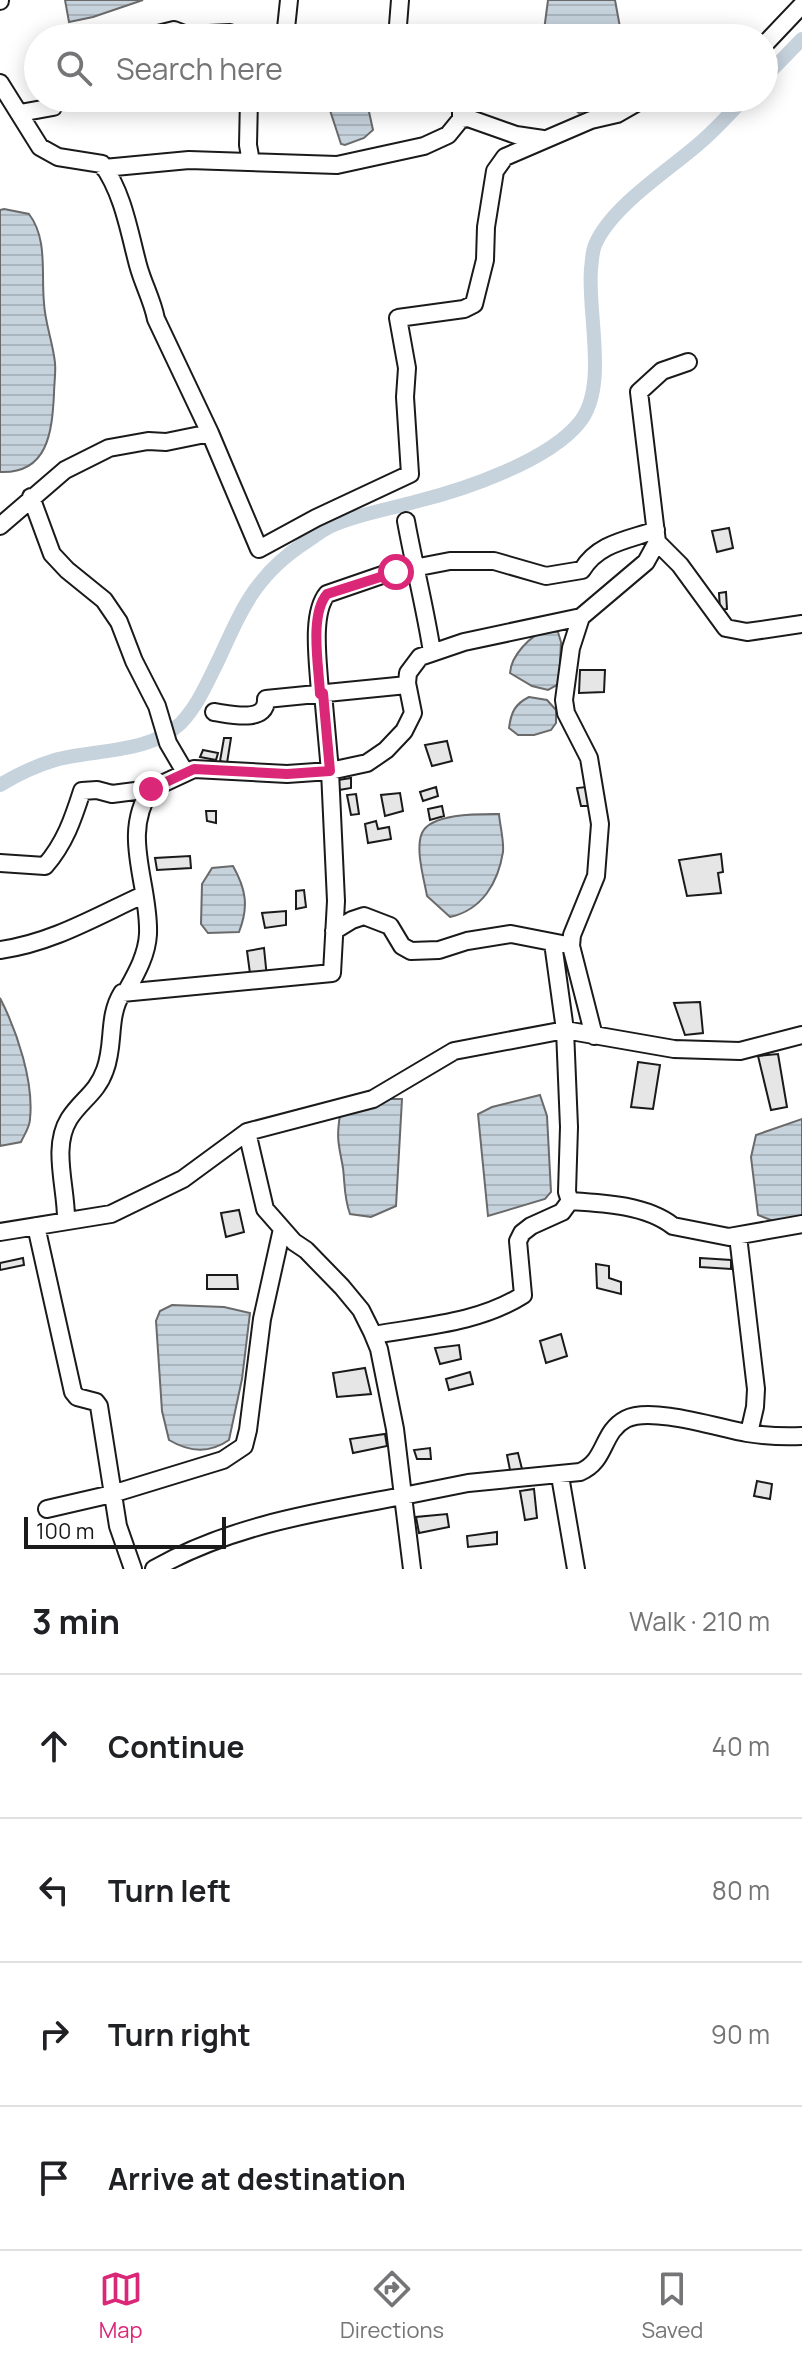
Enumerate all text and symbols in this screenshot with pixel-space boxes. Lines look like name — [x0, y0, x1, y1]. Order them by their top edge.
search box — [24, 24, 778, 112]
icon: search — [52, 46, 96, 90]
text: Search here — [116, 48, 283, 89]
route start — [378, 554, 414, 590]
route end — [133, 771, 169, 807]
scale bar — [24, 1513, 226, 1549]
text: 100 m — [36, 1516, 94, 1546]
text: 3 min — [32, 1598, 120, 1644]
text: Walk · 210 m — [629, 1603, 770, 1639]
icon: ahead — [32, 1724, 76, 1768]
text: Continue — [108, 1726, 244, 1767]
text: 40 m — [712, 1728, 770, 1764]
icon: left — [32, 1868, 76, 1912]
text: Turn left — [108, 1870, 231, 1911]
text: 80 m — [712, 1872, 770, 1908]
icon: right — [32, 2012, 76, 2056]
text: Turn right — [108, 2014, 251, 2055]
text: 90 m — [711, 2016, 770, 2052]
icon: arrive — [32, 2156, 76, 2200]
text: Arrive at destination — [108, 2158, 406, 2199]
tab: Map — [99, 2267, 143, 2345]
tab: Directions — [340, 2267, 444, 2345]
tab: Saved — [641, 2267, 703, 2345]

